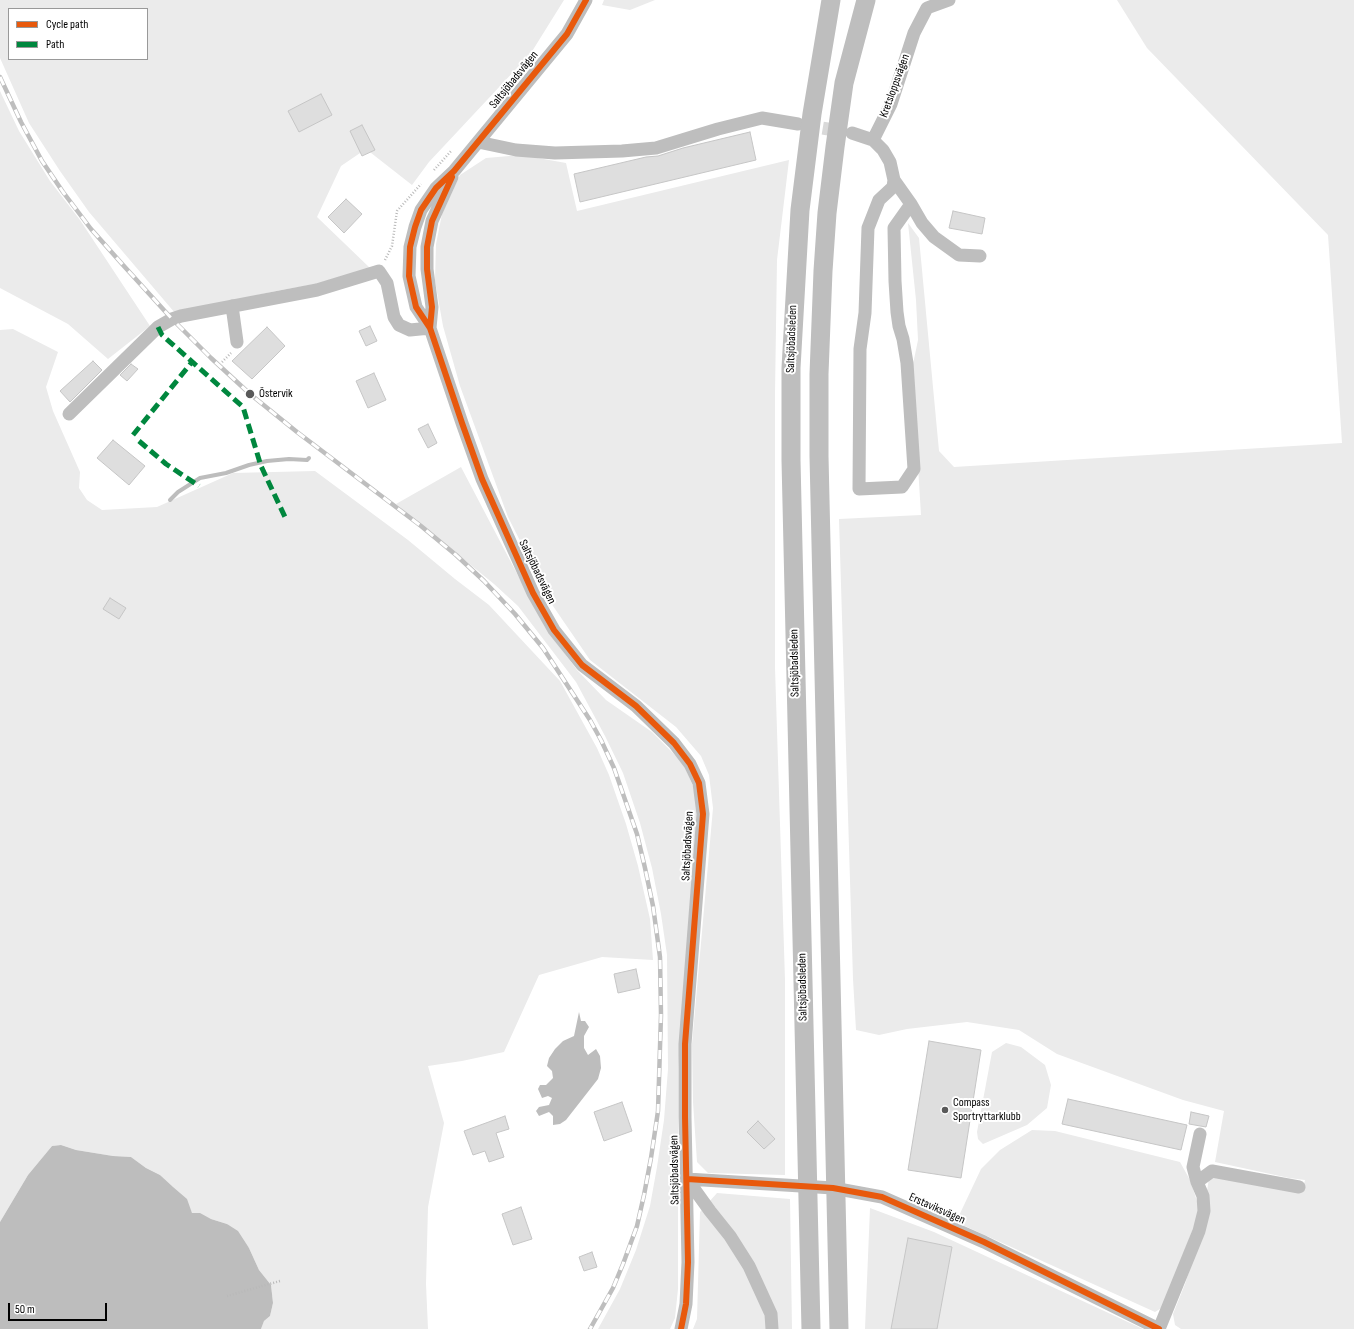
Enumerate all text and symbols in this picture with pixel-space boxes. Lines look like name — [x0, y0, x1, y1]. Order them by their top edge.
legend — [8, 8, 148, 60]
text: Cycle path — [46, 17, 88, 32]
text: Path — [46, 37, 64, 52]
street label: Saltsjöbadsvägen — [486, 48, 542, 112]
street label: Kretsloppsvägen — [877, 52, 913, 120]
street label: Saltsjöbadsleden — [784, 305, 800, 373]
place label: Östervik — [259, 387, 293, 401]
marker: Östervik — [244, 388, 256, 400]
street label: Saltsjöbadsvägen — [515, 538, 559, 606]
street label: Saltsjöbadsleden — [787, 629, 803, 697]
street label: Saltsjöbadsvägen — [679, 811, 697, 881]
street label: Saltsjöbadsleden — [795, 953, 811, 1021]
place label: Compass Sportryttarklubb — [953, 1096, 1021, 1124]
marker: Compass Sportryttarklubb — [940, 1105, 950, 1115]
street label: Saltsjöbadsvägen — [667, 1135, 683, 1205]
street label: Erstaviksvägen — [907, 1190, 967, 1228]
scale bar — [10, 1295, 109, 1321]
text: 50 m — [15, 1302, 35, 1317]

